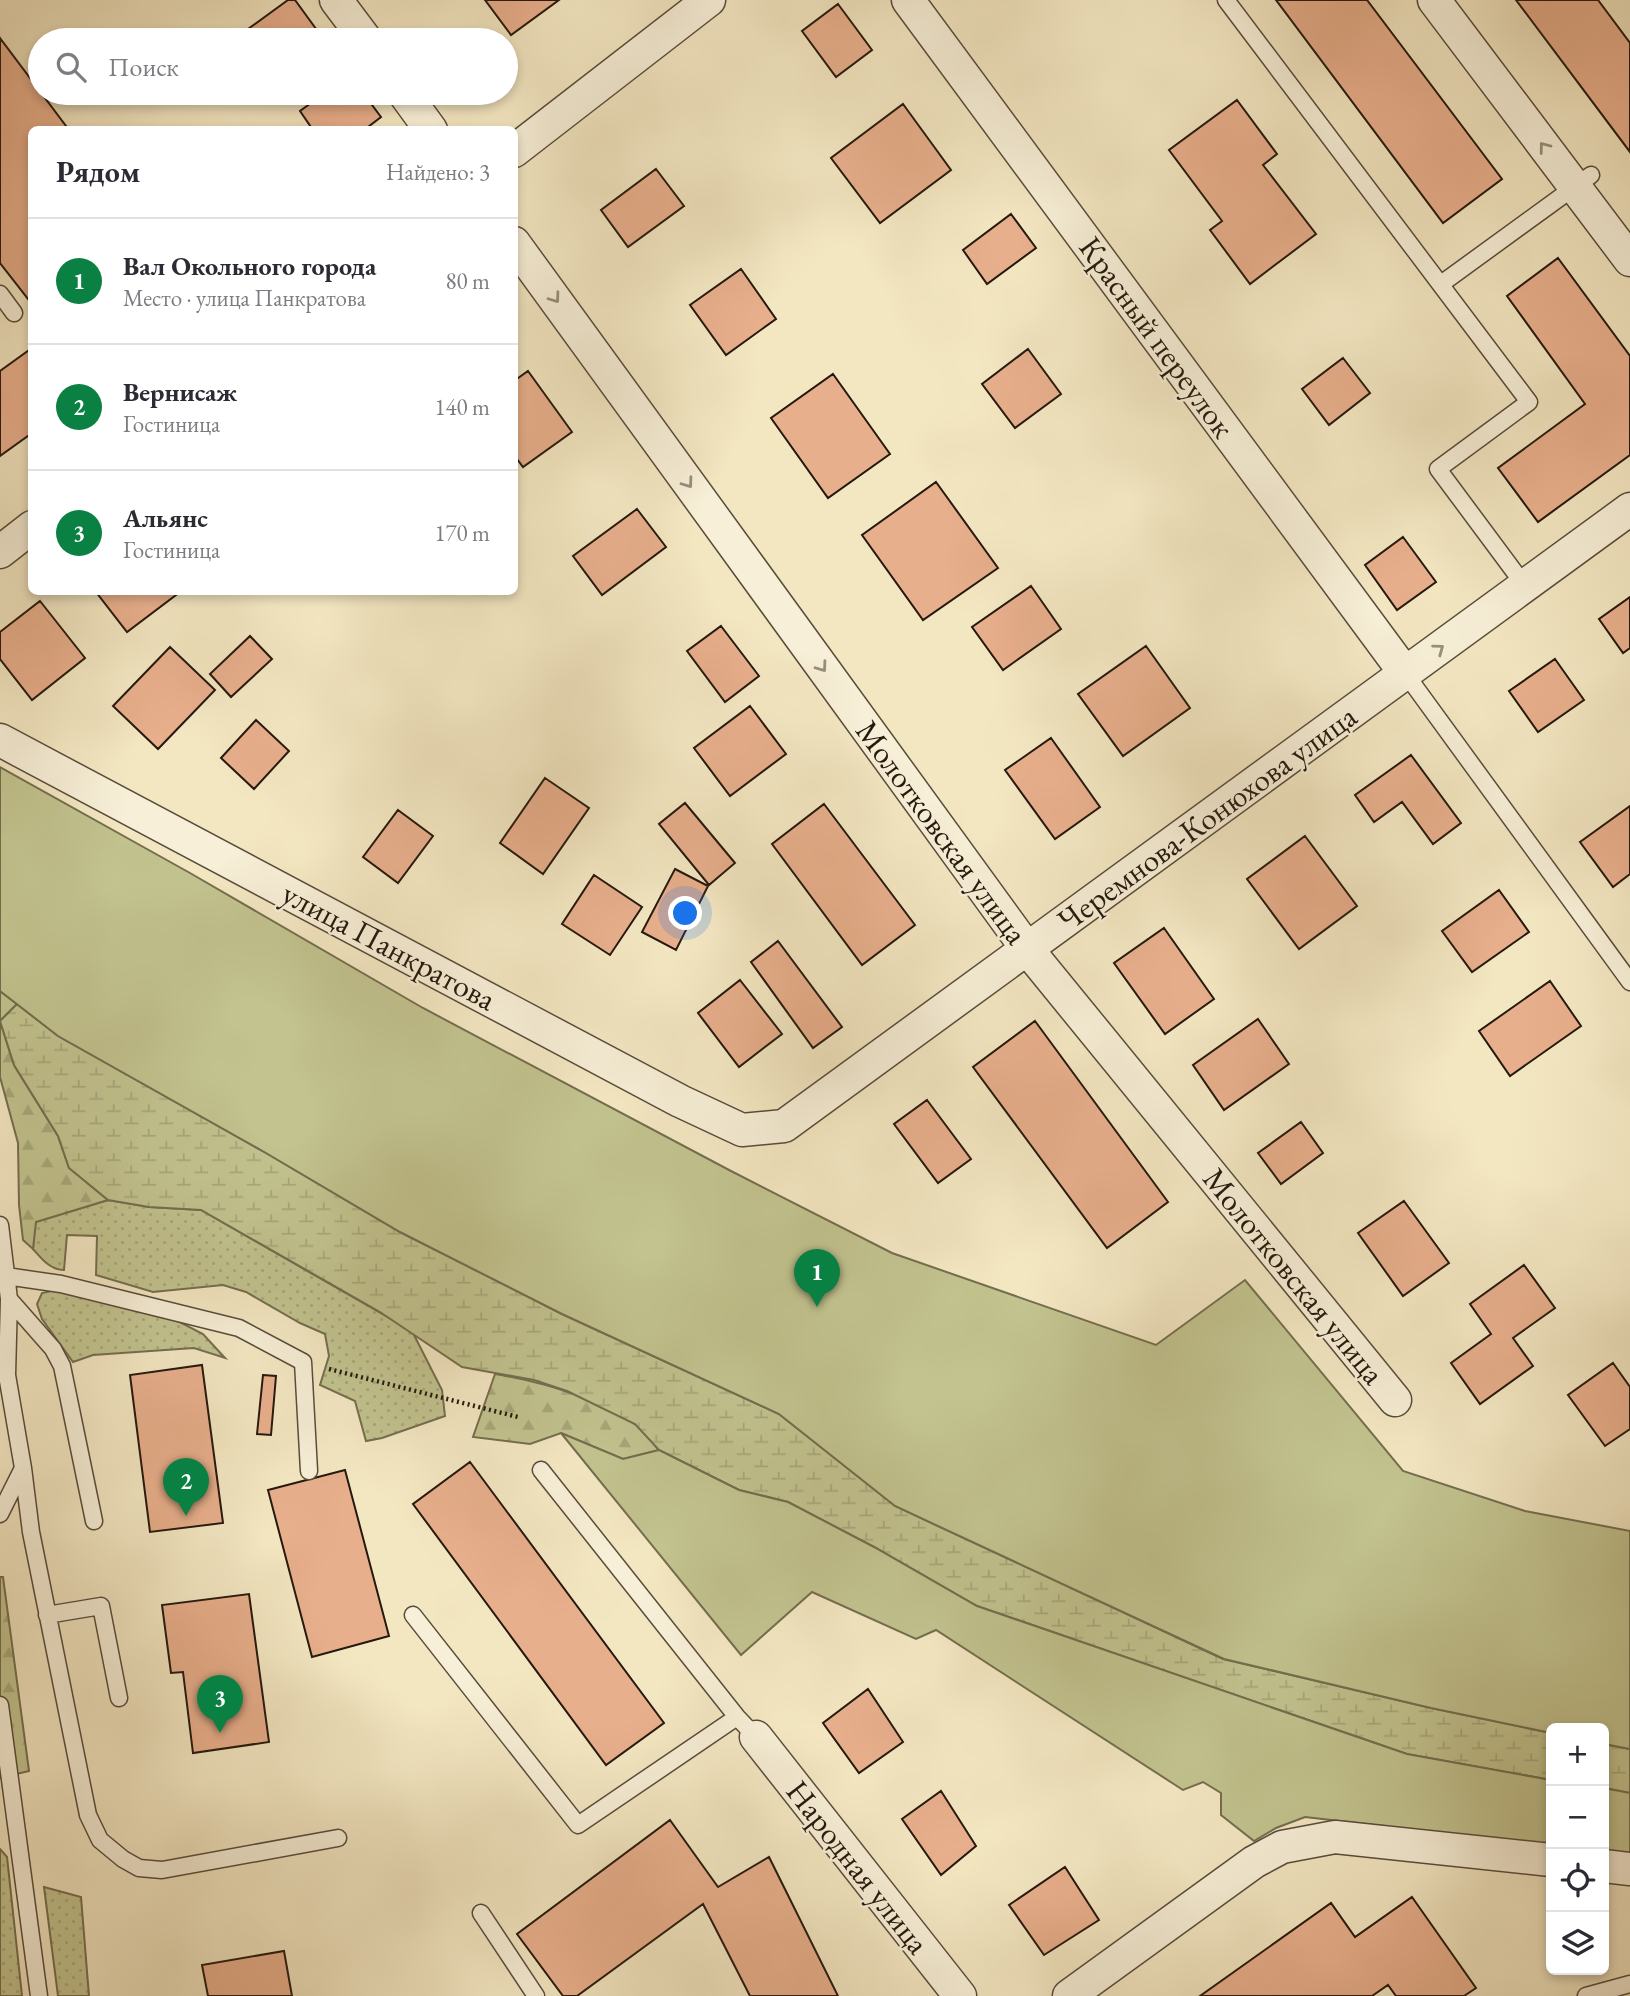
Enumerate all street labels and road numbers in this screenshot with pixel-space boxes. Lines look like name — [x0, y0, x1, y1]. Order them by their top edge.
street label: Красный переулок — [1070, 228, 1244, 446]
street label: Черемнова-Конюхова улица — [1049, 695, 1365, 941]
street label: Молотковская улица — [846, 712, 1038, 953]
street label: улица Панкратова — [275, 872, 503, 1020]
street label: Молотковская улица — [1194, 1159, 1395, 1393]
street label: Народная улица — [777, 1771, 939, 1963]

